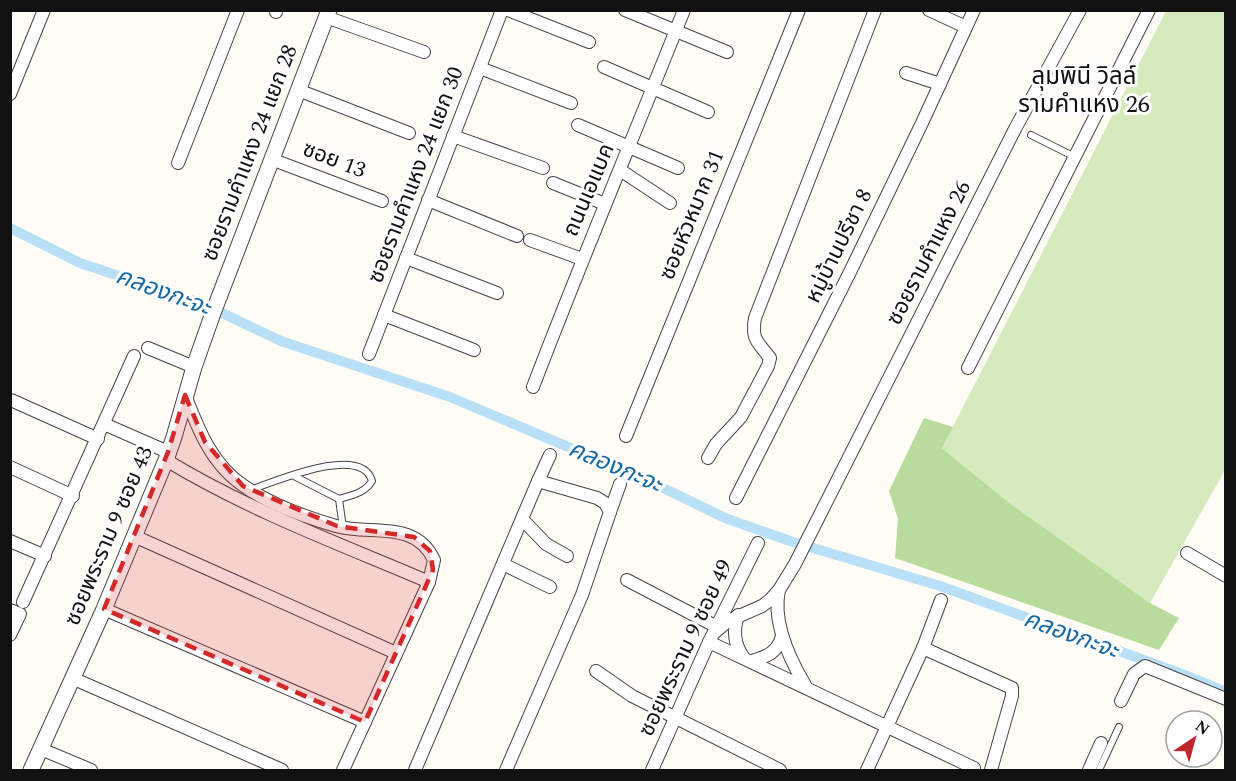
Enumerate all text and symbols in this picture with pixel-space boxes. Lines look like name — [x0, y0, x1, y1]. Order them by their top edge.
street label: ซอยรามคำแหง 24 แยก 28 — [193, 40, 307, 266]
district label: ลุมพินี วิลล์ รามคำแหง 26 — [1018, 59, 1150, 123]
street label: ซอยรามคำแหง 24 แยก 30 — [359, 62, 473, 288]
street label: ซอย 13 — [298, 133, 370, 187]
street label: ถนนเอแบค — [555, 138, 623, 242]
street label: ซอยหัวหมาก 31 — [651, 145, 733, 285]
street label: ซอยรามคำแหง 26 — [878, 175, 980, 331]
street label: หมู่บ้านปรีชา 8 — [797, 183, 881, 309]
water label: คลองกะจะ — [111, 258, 217, 326]
water label: คลองกะจะ — [563, 431, 669, 504]
street label: ซอยพระราม 9 ซอย 43 — [56, 441, 162, 631]
street label: ซอยพระราม 9 ซอย 49 — [630, 554, 742, 742]
water label: คลองกะจะ — [1019, 601, 1125, 669]
north arrow — [1164, 709, 1224, 769]
text: N — [1190, 714, 1215, 741]

